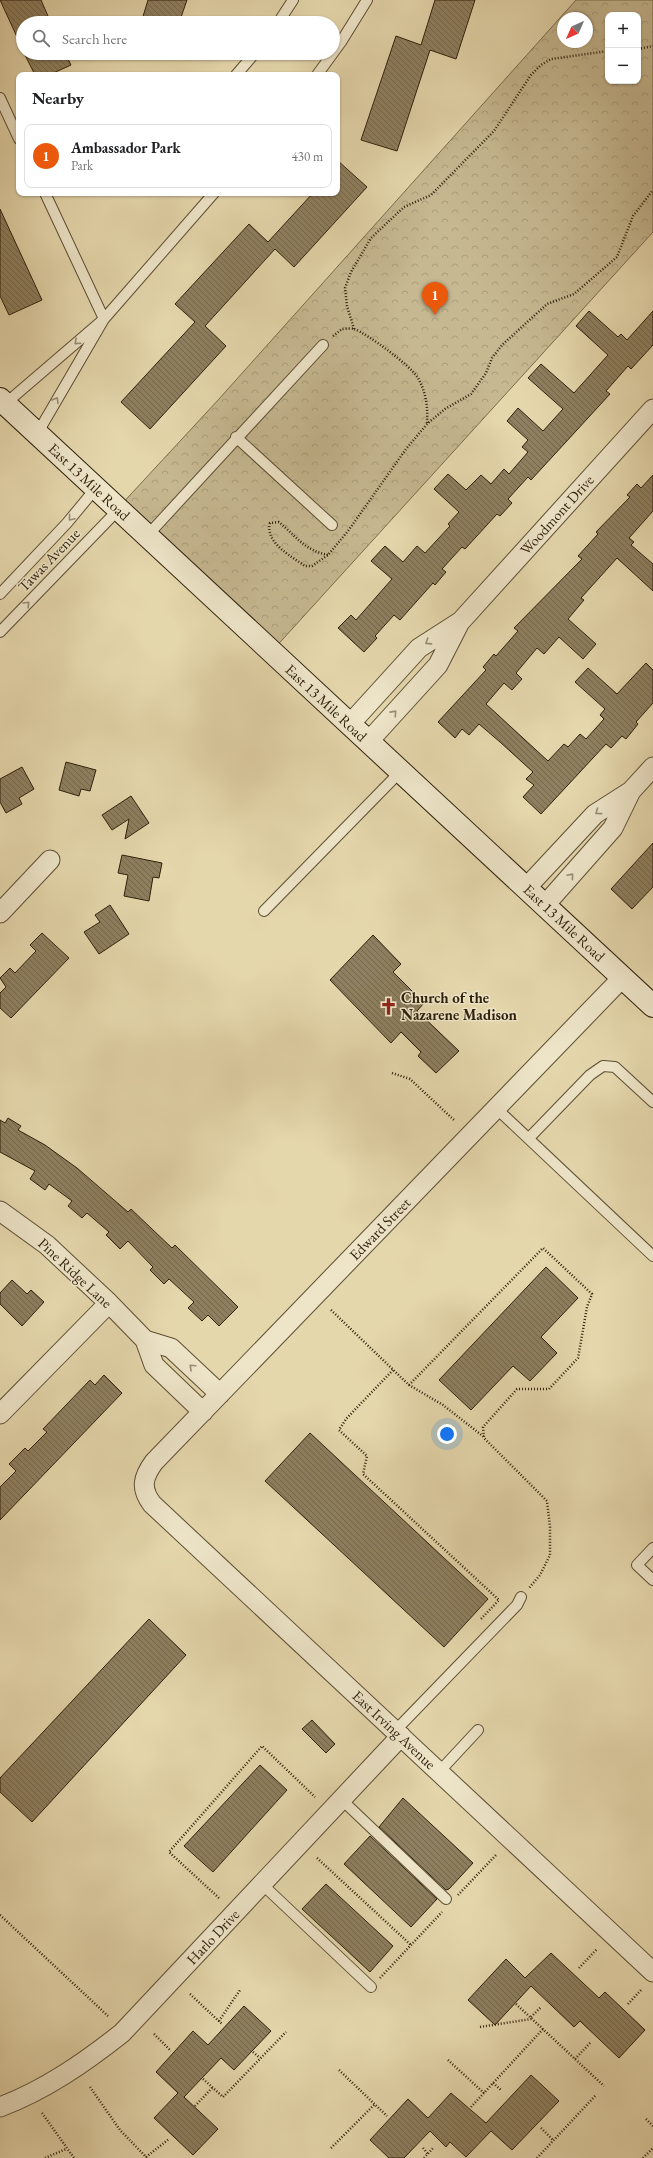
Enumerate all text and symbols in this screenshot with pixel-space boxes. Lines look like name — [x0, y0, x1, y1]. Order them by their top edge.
north arrow — [557, 12, 593, 48]
map controls — [605, 12, 641, 84]
button: + — [605, 12, 641, 48]
search box — [16, 16, 340, 60]
icon: search — [30, 27, 52, 49]
text: Search here — [62, 29, 127, 48]
button: − — [605, 48, 641, 84]
text: Nearby — [32, 87, 84, 109]
text: Ambassador Park — [71, 138, 181, 157]
text: 1 — [43, 148, 49, 165]
text: 430 m — [292, 148, 323, 165]
text: Park — [71, 157, 93, 174]
pin: 1 — [422, 282, 448, 315]
one-way arrow — [74, 338, 82, 345]
one-way arrow — [52, 397, 59, 404]
street label: East 13 Mile Road — [44, 439, 135, 525]
street label: Woodmont Drive — [516, 471, 598, 559]
one-way arrow — [68, 513, 75, 521]
street label: Tawas Avenue — [14, 524, 84, 595]
one-way arrow — [22, 601, 30, 609]
one-way arrow — [425, 637, 432, 645]
street label: East 13 Mile Road — [281, 660, 372, 746]
one-way arrow — [389, 710, 396, 717]
one-way arrow — [595, 807, 602, 815]
one-way arrow — [566, 873, 573, 881]
street label: East 13 Mile Road — [519, 880, 610, 966]
place label: Church of the Nazarene Madison — [401, 988, 518, 1024]
church icon: Church of the Nazarene Madison — [378, 997, 398, 1017]
street label: Edward Street — [345, 1193, 415, 1264]
street label: Pine Ridge Lane — [34, 1233, 117, 1312]
one-way arrow — [189, 1364, 197, 1372]
your location — [437, 1424, 457, 1444]
street label: East Irving Avenue — [349, 1686, 440, 1773]
street label: Harlo Drive — [182, 1905, 243, 1968]

